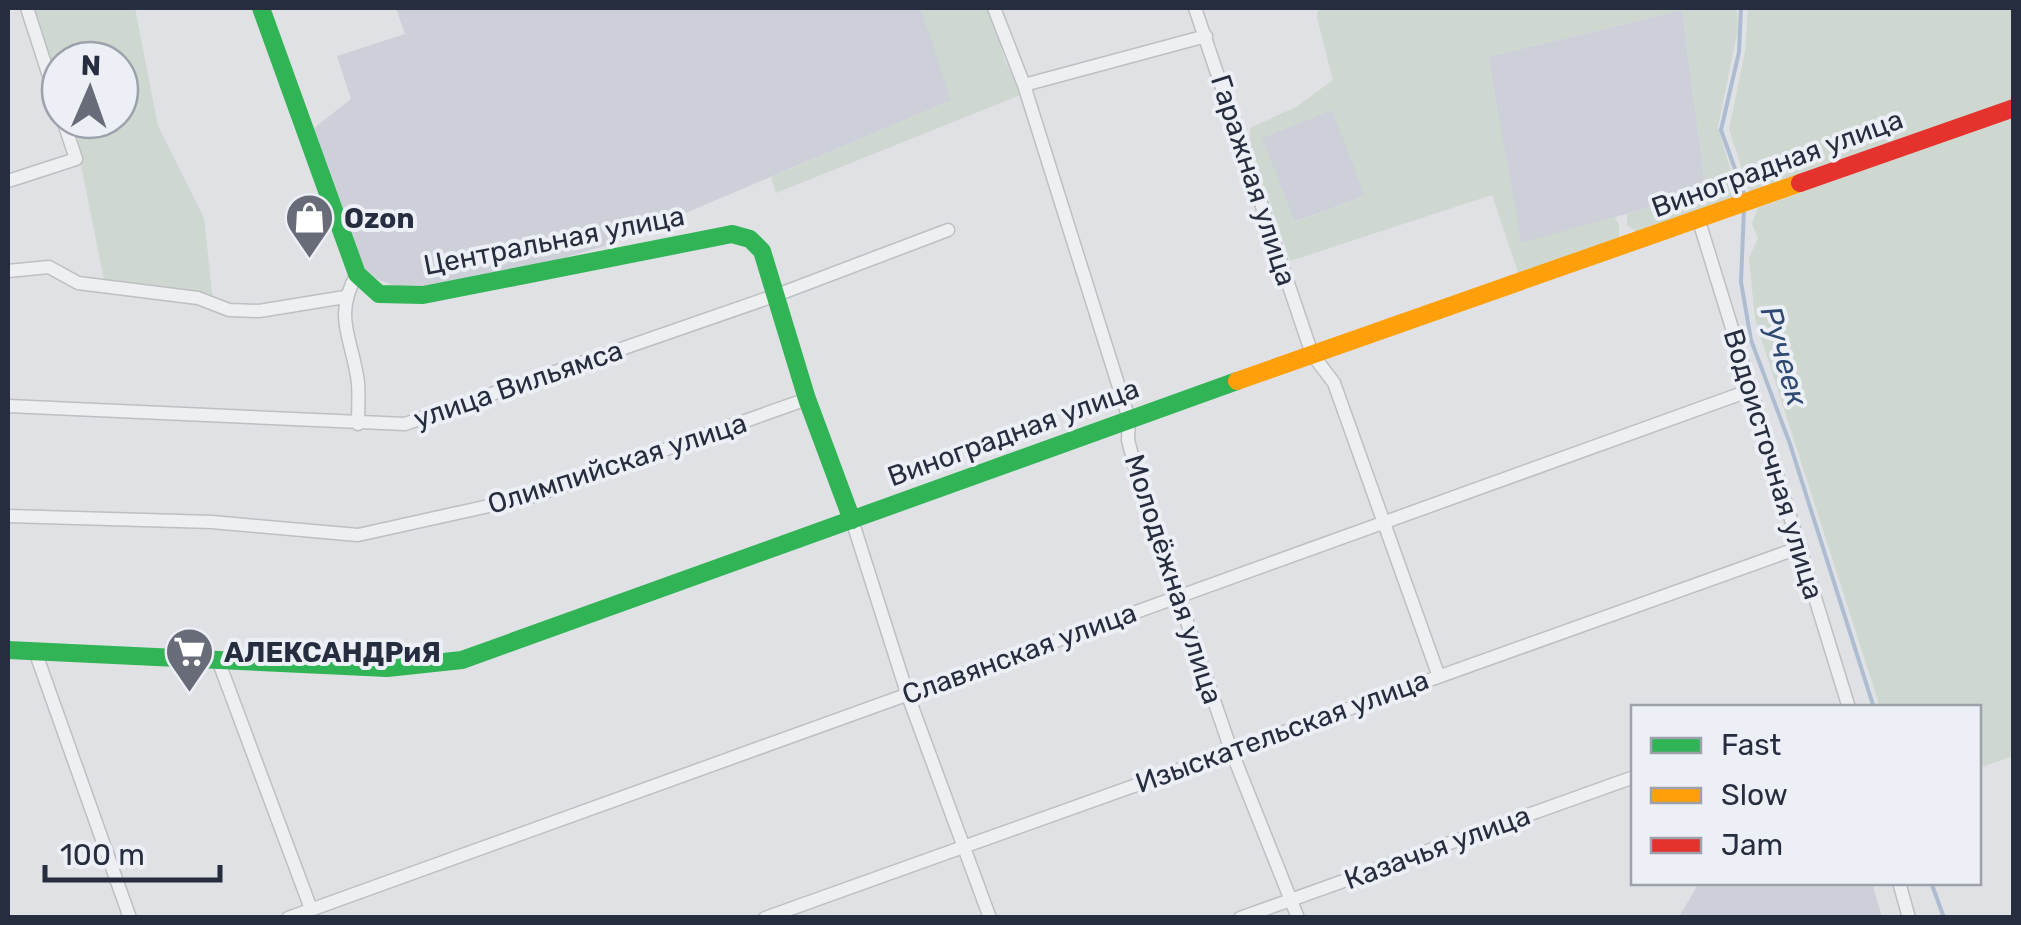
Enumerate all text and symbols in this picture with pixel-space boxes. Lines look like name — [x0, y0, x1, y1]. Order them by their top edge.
north arrow — [40, 40, 140, 140]
text: N — [80, 49, 101, 82]
street label: Гаражная улица — [1204, 71, 1303, 290]
street label: Виноградная улица — [1647, 103, 1907, 224]
shop icon: Ozon — [283, 192, 335, 260]
street label: Центральная улица — [421, 199, 687, 282]
place label: Ozon — [344, 202, 414, 235]
water label: Ручеек — [1753, 302, 1816, 411]
street label: Водоисточная улица — [1717, 325, 1830, 603]
street label: улица Вильямса — [409, 333, 627, 436]
street label: Виноградная улица — [883, 372, 1143, 493]
street label: Олимпийская улица — [484, 406, 751, 521]
street label: Молодёжная улица — [1118, 450, 1229, 708]
street label: Славянская улица — [898, 596, 1141, 711]
supermarket icon: АЛЕКСАНДРиЯ — [163, 626, 215, 694]
place label: АЛЕКСАНДРиЯ — [224, 636, 441, 669]
street label: Изыскательская улица — [1131, 663, 1433, 800]
legend — [1631, 705, 1981, 885]
text: Fast — [1721, 727, 1781, 763]
text: Slow — [1721, 777, 1788, 813]
street label: Казачья улица — [1340, 799, 1535, 896]
scale bar — [45, 820, 220, 882]
text: Jam — [1721, 827, 1783, 863]
text: 100 m — [60, 837, 145, 873]

